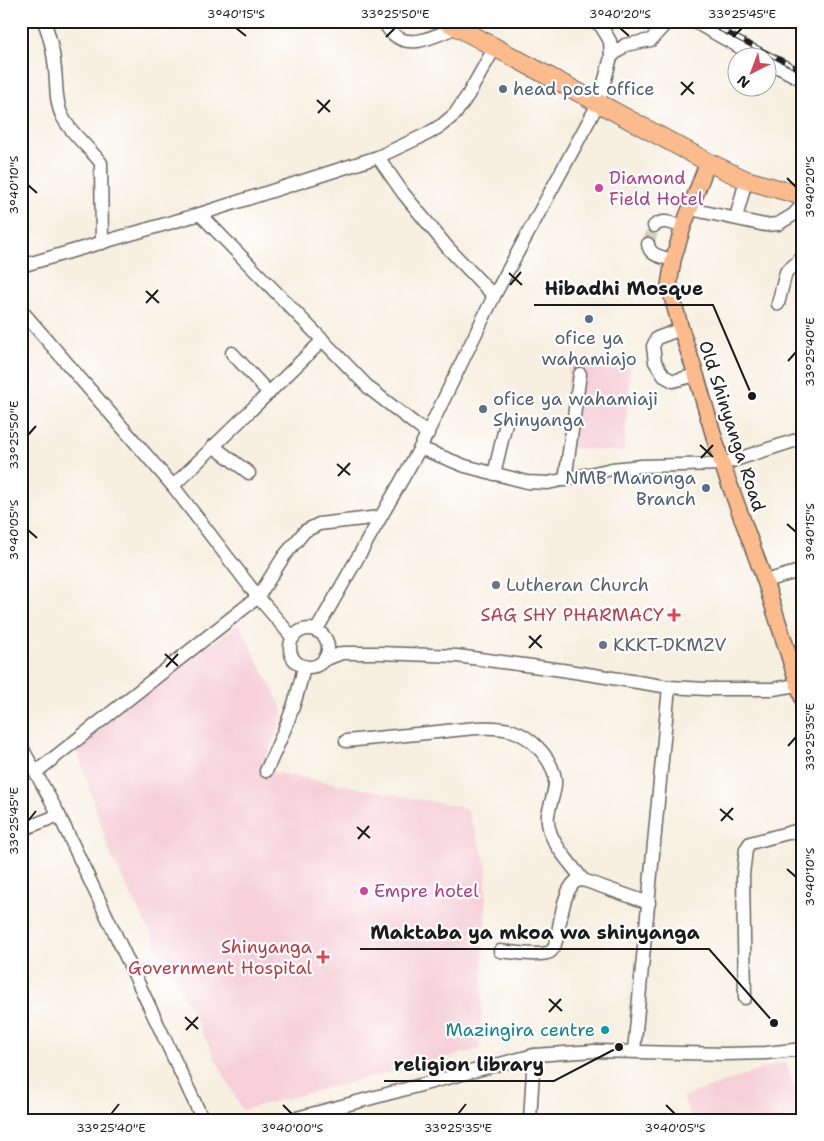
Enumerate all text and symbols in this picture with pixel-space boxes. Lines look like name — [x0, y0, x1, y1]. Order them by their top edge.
text: 3°40'15"S — [207, 6, 265, 22]
text: 33°25'50"E — [361, 6, 429, 22]
text: 3°40'20"S — [589, 6, 651, 22]
text: 33°25'45"E — [708, 6, 776, 22]
north arrow — [726, 48, 776, 98]
text: N — [733, 71, 753, 92]
place label: head post office — [513, 77, 654, 101]
marker: head post office — [497, 83, 509, 95]
text: 3°40'10"S — [6, 155, 22, 215]
text: 3°40'20"S — [802, 156, 818, 218]
place label: Diamond Field Hotel — [609, 166, 704, 211]
marker: Diamond Field Hotel — [593, 182, 605, 194]
callout: Hibadhi Mosque — [534, 271, 713, 305]
text: Hibadhi Mosque — [545, 276, 703, 301]
marker: ofice ya wahamiajo — [583, 313, 595, 325]
text: 33°25'40"E — [802, 317, 818, 387]
place label: ofice ya wahamiajo — [541, 326, 637, 371]
street label: Old Shinyanga Road — [693, 337, 771, 515]
place label: ofice ya wahamiaji Shinyanga — [493, 387, 658, 432]
text: 33°25'50"E — [6, 401, 22, 469]
marker: ofice ya wahamiaji Shinyanga — [477, 403, 489, 415]
place label: NMB Manonga Branch — [565, 466, 696, 511]
marker: NMB Manonga Branch — [700, 482, 712, 494]
text: 3°40'05"S — [6, 499, 22, 561]
text: 3°40'15"S — [802, 503, 818, 561]
place label: Lutheran Church — [506, 573, 649, 597]
marker: Lutheran Church — [490, 579, 502, 591]
place label: SAG SHY PHARMACY — [480, 603, 664, 627]
marker: SAG SHY PHARMACY — [668, 609, 680, 621]
place label: KKKT-DKMZV — [613, 633, 726, 657]
marker: KKKT-DKMZV — [597, 639, 609, 651]
text: 33°25'35"E — [802, 703, 818, 771]
text: 33°25'45"E — [6, 787, 22, 855]
text: 3°40'10"S — [802, 847, 818, 907]
place label: Empre hotel — [374, 879, 479, 903]
marker: Empre hotel — [358, 885, 370, 897]
callout: Maktaba ya mkoa wa shinyanga — [360, 915, 709, 949]
text: Maktaba ya mkoa wa shinyanga — [370, 920, 700, 945]
place label: Shinyanga Government Hospital — [128, 935, 313, 980]
marker: Shinyanga Government Hospital — [316, 950, 330, 964]
place label: Mazingira centre — [445, 1018, 595, 1042]
marker: Mazingira centre — [599, 1024, 611, 1036]
callout: religion library — [384, 1047, 554, 1081]
text: religion library — [394, 1052, 544, 1077]
text: 33°25'40"E — [76, 1120, 146, 1136]
text: 3°40'00"S — [261, 1120, 323, 1136]
text: 33°25'35"E — [424, 1120, 492, 1136]
text: 3°40'05"S — [645, 1120, 706, 1136]

